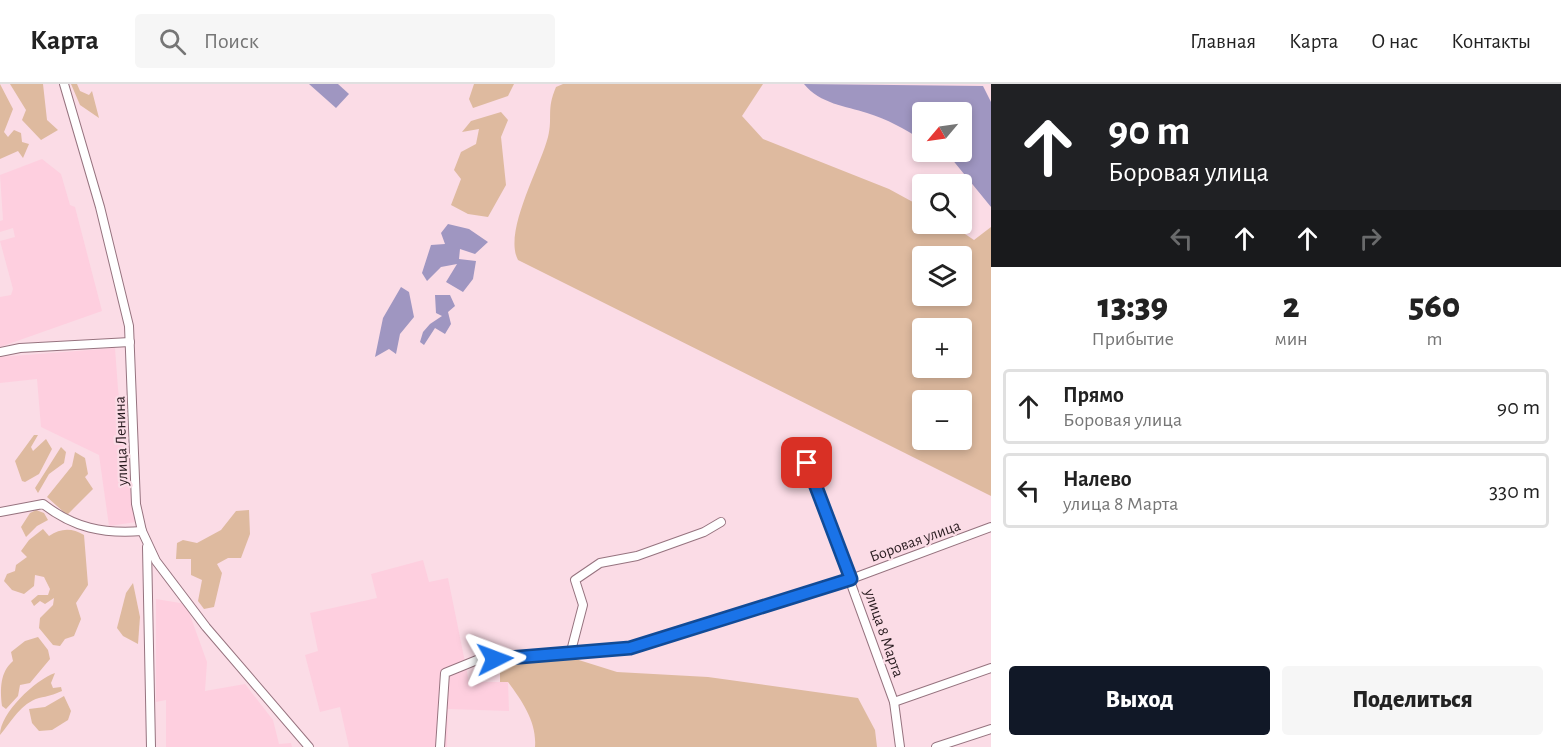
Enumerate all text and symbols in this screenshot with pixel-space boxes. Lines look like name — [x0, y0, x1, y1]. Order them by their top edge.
search box — [135, 14, 555, 68]
icon: search — [156, 25, 189, 58]
text: Карта — [30, 27, 99, 55]
text: Поиск — [204, 30, 259, 52]
text: Главная — [1190, 31, 1256, 52]
text: Карта — [1289, 31, 1338, 52]
text: О нас — [1371, 31, 1418, 52]
text: Контакты — [1451, 31, 1531, 52]
north arrow — [912, 102, 972, 162]
map controls — [912, 102, 972, 450]
icon: ahead — [1009, 108, 1087, 186]
text: 90 m — [1108, 110, 1190, 152]
text: Боровая улица — [1108, 159, 1269, 186]
button: search — [912, 174, 972, 234]
icon: left — [1165, 222, 1198, 255]
icon: ahead — [1228, 222, 1261, 255]
icon: ahead — [1291, 222, 1324, 255]
icon: right — [1354, 222, 1387, 255]
button: layers — [912, 246, 972, 306]
text: 13:39 — [1097, 288, 1168, 324]
text: 2 — [1283, 288, 1300, 324]
text: 560 — [1408, 288, 1460, 324]
button: + — [912, 318, 972, 378]
text: Прибытие — [1092, 329, 1174, 349]
text: мин — [1275, 329, 1308, 349]
text: m — [1426, 329, 1442, 349]
text: Прямо — [1063, 384, 1124, 406]
button: − — [912, 390, 972, 450]
icon: ahead — [1012, 390, 1045, 423]
street label: улица Ленина — [111, 396, 132, 487]
text: 90 m — [1497, 396, 1540, 418]
text: Боровая улица — [1063, 410, 1182, 430]
pin — [781, 437, 832, 488]
icon: arrive — [790, 446, 823, 479]
text: Налево — [1063, 468, 1132, 490]
icon: left — [1012, 474, 1045, 507]
text: 330 m — [1489, 480, 1540, 502]
text: улица 8 Марта — [1063, 494, 1178, 514]
street label: Боровая улица — [867, 517, 963, 566]
street label: улица 8 Марта — [860, 586, 907, 680]
position arrow — [463, 627, 527, 691]
button: Выход — [1009, 666, 1270, 735]
button: Поделиться — [1282, 666, 1543, 735]

